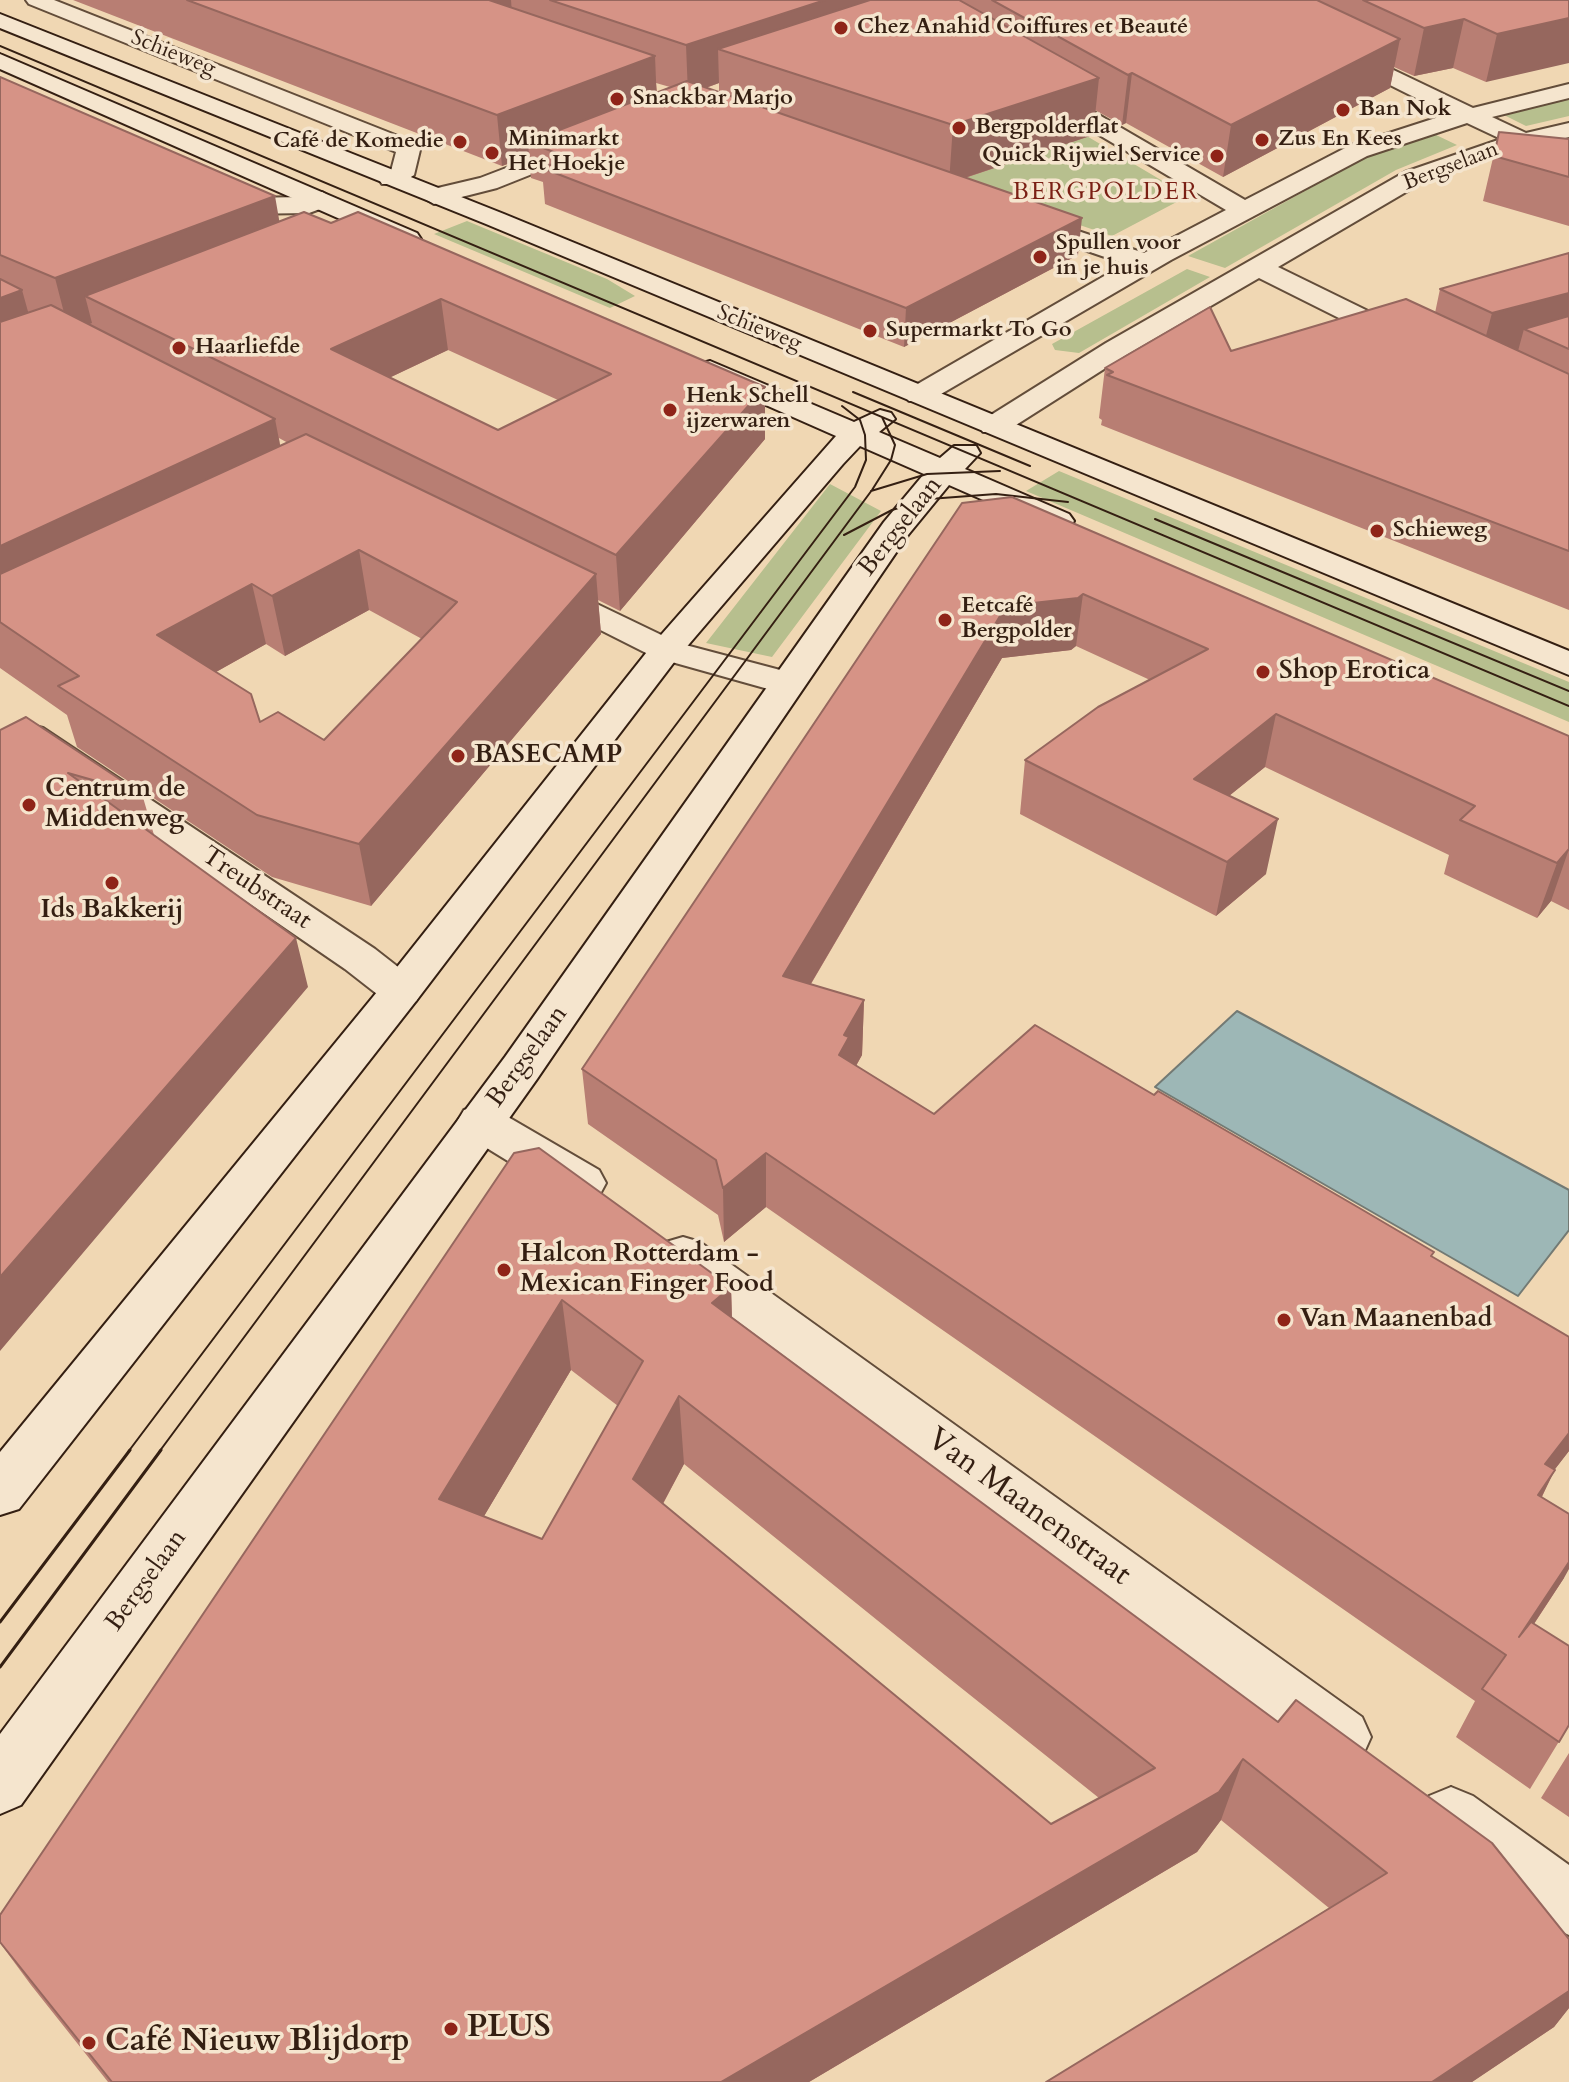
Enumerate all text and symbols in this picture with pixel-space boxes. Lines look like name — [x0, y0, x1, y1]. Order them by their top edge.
place label: Chez Anahid Coiffures et Beauté — [857, 15, 1188, 41]
marker: Chez Anahid Coiffures et Beauté — [832, 19, 850, 37]
street label: Schieweg — [127, 25, 219, 83]
place label: Snackbar Marjo — [633, 86, 793, 112]
marker: Snackbar Marjo — [608, 90, 626, 108]
place label: Ban Nok — [1359, 97, 1452, 123]
marker: Ban Nok — [1334, 101, 1352, 119]
place label: Bergpolderflat — [975, 115, 1118, 141]
marker: Bergpolderflat — [950, 119, 968, 137]
place label: Minimarkt Het Hoekje — [508, 127, 625, 178]
place label: Zus En Kees — [1278, 127, 1402, 153]
place label: Café de Komedie — [273, 129, 444, 155]
marker: Zus En Kees — [1253, 131, 1271, 149]
marker: Café de Komedie — [451, 133, 469, 151]
street label: Bergselaan — [1400, 137, 1502, 197]
place label: Quick Rijwiel Service — [982, 143, 1201, 169]
marker: Minimarkt Het Hoekje — [483, 144, 501, 162]
marker: Quick Rijwiel Service — [1208, 147, 1226, 165]
district label: BERGPOLDER — [1012, 179, 1200, 207]
place label: Spullen voor in je huis — [1056, 231, 1181, 282]
marker: Spullen voor in je huis — [1031, 248, 1049, 266]
street label: Schieweg — [713, 300, 805, 358]
place label: Supermarkt To Go — [886, 318, 1072, 344]
marker: Supermarkt To Go — [861, 322, 879, 340]
place label: Haarliefde — [195, 335, 300, 361]
marker: Haarliefde — [170, 339, 188, 357]
place label: Henk Schell ijzerwaren — [686, 384, 809, 436]
marker: Henk Schell ijzerwaren — [661, 401, 679, 419]
street label: Bergselaan — [852, 471, 950, 583]
place label: Schieweg — [1393, 518, 1487, 544]
marker: Schieweg — [1368, 522, 1386, 540]
place label: Eetcafé Bergpolder — [961, 594, 1072, 646]
marker: Eetcafé Bergpolder — [936, 611, 954, 629]
place label: Shop Erotica — [1279, 656, 1430, 688]
marker: Shop Erotica — [1254, 663, 1272, 681]
place label: BASECAMP — [474, 740, 622, 772]
marker: BASECAMP — [449, 747, 467, 765]
place label: Centrum de Middenweg — [45, 774, 186, 836]
marker: Centrum de Middenweg — [20, 796, 38, 814]
street label: Treubstraat — [195, 841, 317, 937]
marker: Ids Bakkerij — [103, 874, 121, 892]
place label: Ids Bakkerij — [40, 895, 184, 927]
street label: Bergselaan — [481, 1000, 575, 1114]
place label: Halcon Rotterdam - Mexican Finger Food — [520, 1239, 774, 1300]
marker: Halcon Rotterdam - Mexican Finger Food — [495, 1261, 513, 1279]
place label: Van Maanenbad — [1300, 1304, 1492, 1336]
marker: Van Maanenbad — [1275, 1311, 1293, 1329]
street label: Van Maanenstraat — [918, 1421, 1138, 1595]
street label: Bergselaan — [100, 1524, 194, 1638]
place label: PLUS — [467, 2010, 551, 2048]
marker: PLUS — [442, 2020, 460, 2038]
place label: Café Nieuw Blijdorp — [105, 2024, 410, 2062]
marker: Café Nieuw Blijdorp — [80, 2034, 98, 2052]

